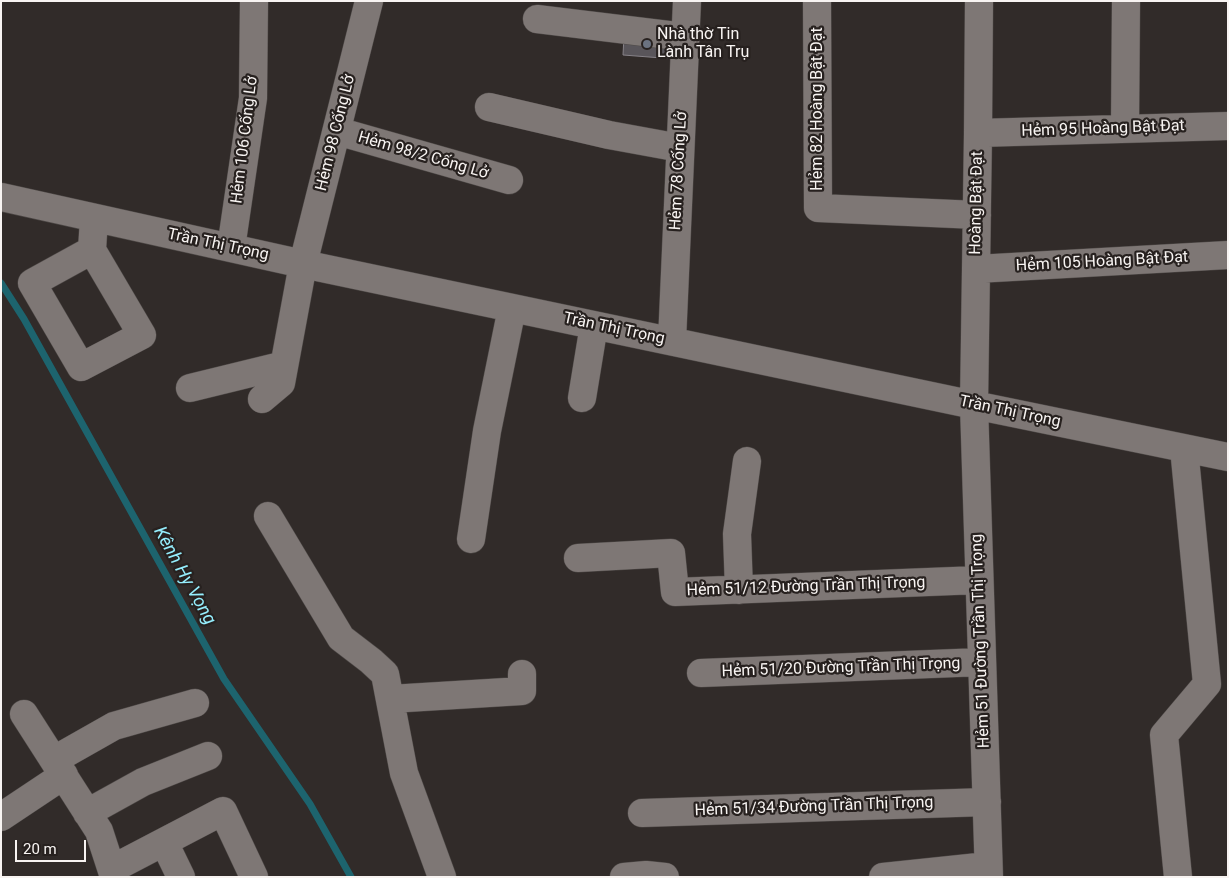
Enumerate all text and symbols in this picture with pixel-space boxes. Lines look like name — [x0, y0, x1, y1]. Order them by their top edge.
place label: Nhà thờ Tin Lành Tân Trụ — [657, 25, 749, 63]
street label: Hẻm 82 Hoàng Bật Đạt — [808, 27, 828, 191]
marker: Nhà thờ Tin Lành Tân Trụ — [641, 38, 653, 50]
street label: Hẻm 98 Cống Lở — [312, 73, 360, 193]
street label: Hẻm 106 Cống Lở — [228, 75, 262, 205]
street label: Hẻm 78 Cống Lở — [666, 111, 692, 231]
street label: Hẻm 95 Hoàng Bật Đạt — [1021, 117, 1185, 141]
street label: Hẻm 98/2 Cống Lở — [356, 128, 490, 184]
street label: Hoàng Bật Đạt — [966, 151, 988, 255]
street label: Trần Thị Trọng — [166, 225, 270, 265]
street label: Hẻm 105 Hoàng Bật Đạt — [1015, 248, 1189, 276]
street label: Trần Thị Trọng — [562, 309, 666, 349]
street label: Trần Thị Trọng — [958, 392, 1062, 432]
water label: Kênh Hy Vọng — [148, 523, 220, 629]
street label: Hẻm 51 Đường Trần Thị Trọng — [968, 534, 994, 748]
street label: Hẻm 51/12 Đường Trần Thị Trọng — [686, 573, 926, 601]
street label: Hẻm 51/20 Đường Trần Thị Trọng — [721, 654, 961, 682]
street label: Hẻm 51/34 Đường Trần Thị Trọng — [694, 793, 934, 821]
scale bar — [18, 830, 89, 862]
text: 20 m — [23, 840, 57, 858]

